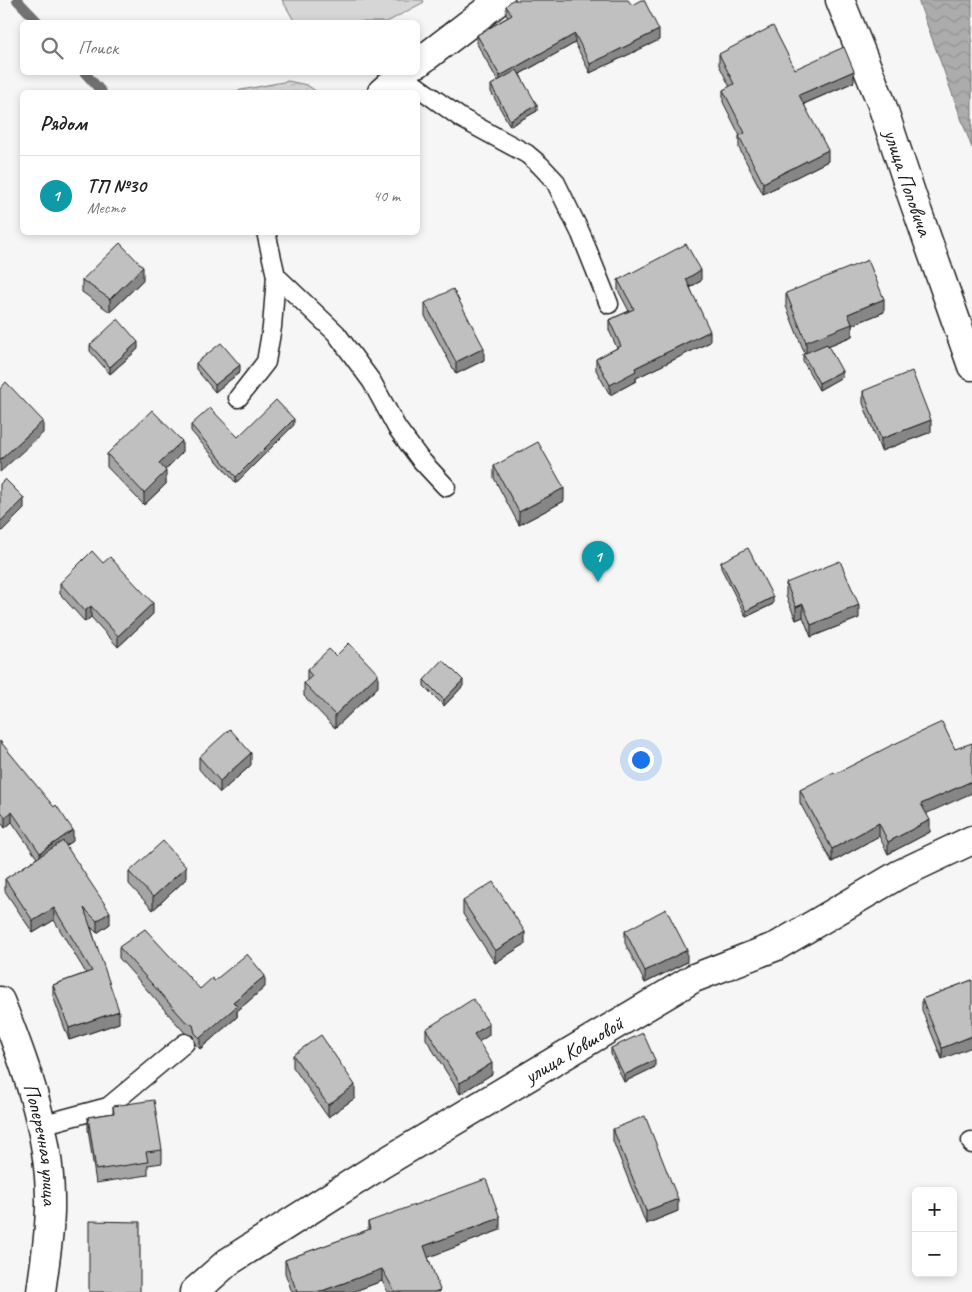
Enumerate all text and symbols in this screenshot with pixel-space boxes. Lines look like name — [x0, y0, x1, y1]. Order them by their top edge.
search box — [20, 20, 420, 75]
icon: search — [38, 34, 66, 62]
text: Поиск — [78, 36, 118, 60]
text: Рядом — [40, 110, 87, 136]
street label: улица Поповича — [877, 124, 939, 241]
text: ТП №30 — [87, 174, 146, 198]
text: 1 — [52, 186, 60, 206]
text: 40 m — [373, 186, 400, 206]
text: Место — [87, 198, 125, 218]
pin: 1 — [582, 541, 614, 582]
your location — [628, 747, 654, 773]
street label: улица Ковшовой — [518, 1010, 629, 1090]
street label: Поперечная улица — [18, 1080, 63, 1207]
map controls — [912, 1187, 957, 1277]
button: + — [912, 1187, 957, 1232]
button: − — [912, 1232, 957, 1277]

